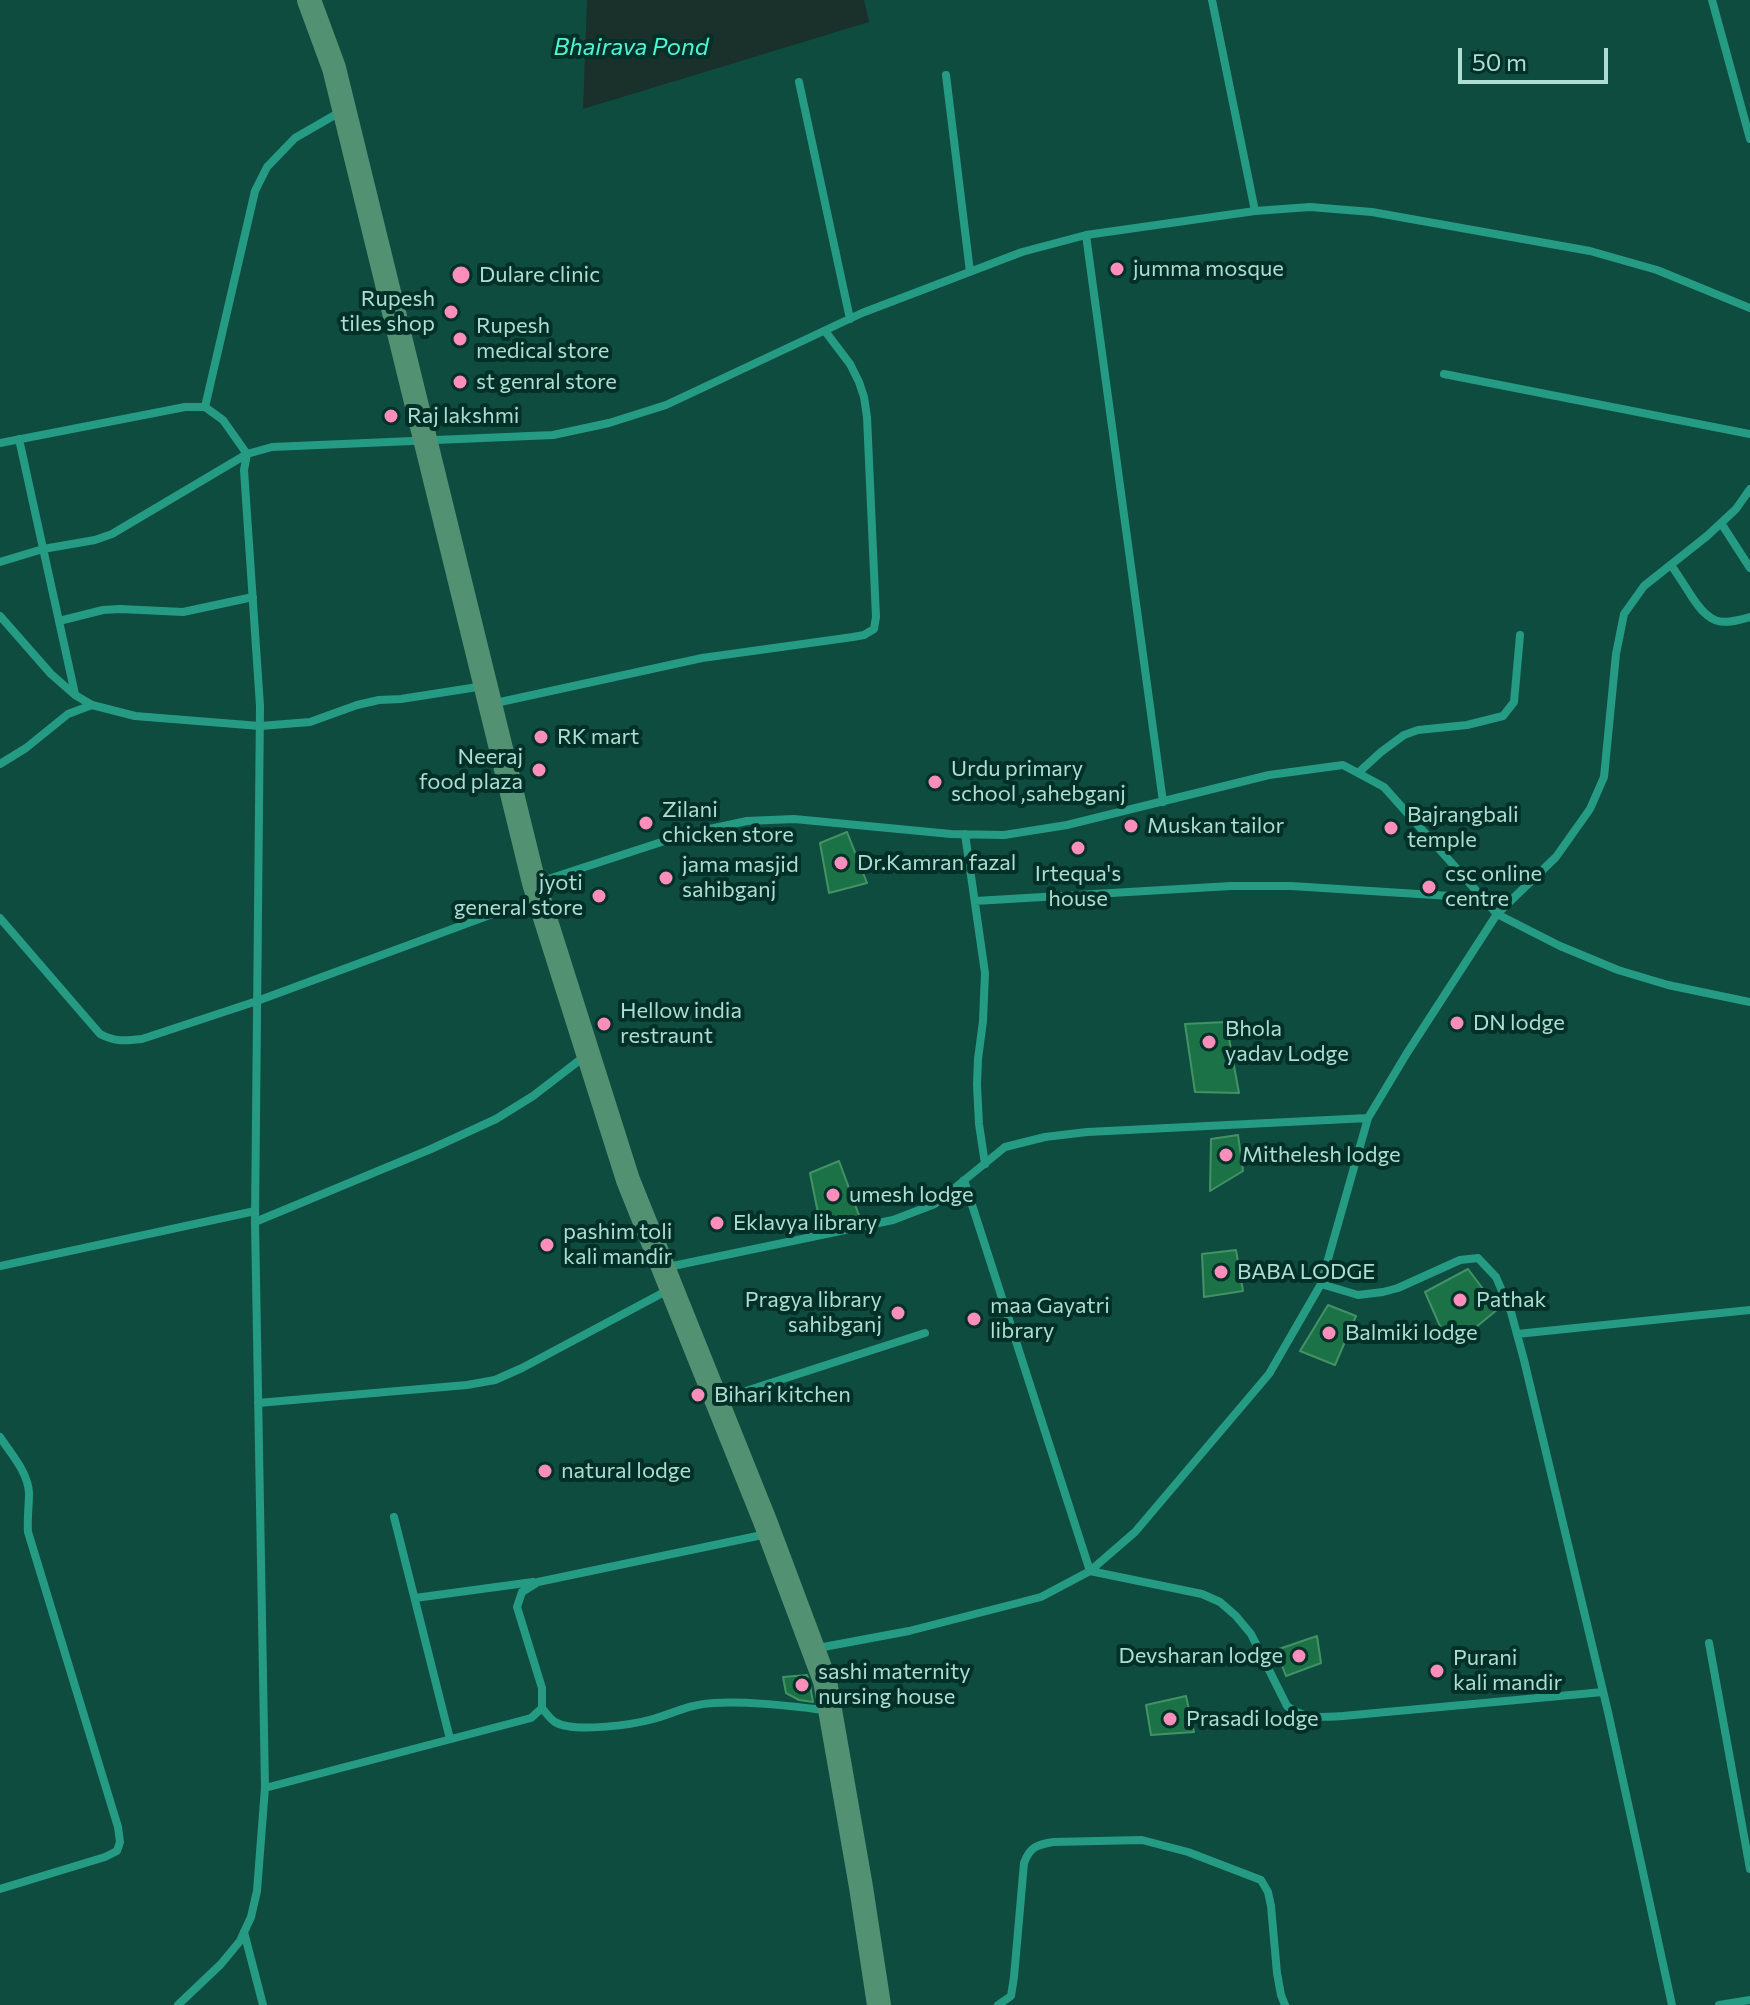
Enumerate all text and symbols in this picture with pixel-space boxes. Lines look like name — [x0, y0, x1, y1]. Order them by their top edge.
scale bar — [1462, 32, 1612, 82]
water label: Bhairava Pond — [553, 33, 709, 61]
text: 50 m — [1472, 47, 1527, 76]
place label: jumma mosque — [1133, 256, 1284, 282]
marker: jumma mosque — [1108, 260, 1126, 278]
place label: Dulare clinic — [479, 262, 600, 288]
marker: Dulare clinic — [450, 264, 472, 286]
place label: Rupesh tiles shop — [340, 286, 435, 338]
marker: Rupesh tiles shop — [442, 303, 460, 321]
place label: Rupesh medical store — [476, 313, 609, 364]
marker: Rupesh medical store — [451, 330, 469, 348]
place label: st genral store — [476, 369, 617, 395]
marker: st genral store — [451, 373, 469, 391]
place label: Raj lakshmi — [407, 403, 519, 429]
marker: Raj lakshmi — [382, 407, 400, 425]
place label: RK mart — [557, 724, 639, 750]
marker: RK mart — [532, 728, 550, 746]
place label: Neeraj food plaza — [419, 744, 523, 796]
place label: Urdu primary school ,sahebganj — [951, 756, 1126, 808]
marker: Neeraj food plaza — [530, 761, 548, 779]
marker: Urdu primary school ,sahebganj — [926, 773, 944, 791]
place label: Zilani chicken store — [662, 797, 794, 848]
place label: Bajrangbali temple — [1407, 802, 1519, 854]
place label: Muskan tailor — [1147, 813, 1284, 839]
marker: Zilani chicken store — [637, 814, 655, 832]
marker: Muskan tailor — [1122, 817, 1140, 835]
marker: Bajrangbali temple — [1382, 819, 1400, 837]
marker: Irtequa's house — [1069, 839, 1087, 857]
place label: Dr.Kamran fazal — [857, 850, 1016, 876]
place label: jama masjid sahibganj — [682, 852, 799, 904]
marker: Dr.Kamran fazal — [832, 854, 850, 872]
place label: Irtequa's house — [1035, 861, 1121, 912]
place label: csc online centre — [1445, 861, 1542, 912]
marker: jama masjid sahibganj — [657, 869, 675, 887]
place label: jyoti general store — [454, 870, 583, 922]
marker: csc online centre — [1420, 878, 1438, 896]
marker: jyoti general store — [590, 887, 608, 905]
place label: Hellow india restraunt — [620, 998, 742, 1050]
place label: DN lodge — [1473, 1010, 1565, 1036]
marker: DN lodge — [1448, 1014, 1466, 1032]
marker: Hellow india restraunt — [595, 1015, 613, 1033]
place label: Bhola yadav Lodge — [1225, 1016, 1349, 1068]
marker: Bhola yadav Lodge — [1200, 1033, 1218, 1051]
place label: Mithelesh lodge — [1242, 1142, 1401, 1168]
marker: Mithelesh lodge — [1217, 1146, 1235, 1164]
place label: umesh lodge — [849, 1182, 974, 1208]
marker: umesh lodge — [824, 1186, 842, 1204]
place label: Eklavya library — [733, 1210, 877, 1236]
marker: Eklavya library — [708, 1214, 726, 1232]
place label: pashim toli kali mandir — [563, 1219, 672, 1270]
marker: pashim toli kali mandir — [538, 1236, 556, 1254]
place label: BABA LODGE — [1237, 1259, 1375, 1285]
marker: BABA LODGE — [1212, 1263, 1230, 1281]
place label: Pragya library sahibganj — [745, 1287, 882, 1338]
place label: Pathak — [1476, 1287, 1546, 1313]
marker: Pathak — [1451, 1291, 1469, 1309]
place label: maa Gayatri library — [990, 1293, 1110, 1344]
marker: Pragya library sahibganj — [889, 1304, 907, 1322]
marker: maa Gayatri library — [965, 1310, 983, 1328]
place label: Balmiki lodge — [1345, 1320, 1478, 1346]
marker: Balmiki lodge — [1320, 1324, 1338, 1342]
place label: Bihari kitchen — [714, 1382, 851, 1408]
marker: Bihari kitchen — [689, 1386, 707, 1404]
place label: natural lodge — [561, 1458, 691, 1484]
marker: natural lodge — [536, 1462, 554, 1480]
place label: Devsharan lodge — [1119, 1643, 1283, 1669]
place label: Purani kali mandir — [1453, 1645, 1562, 1696]
marker: Devsharan lodge — [1290, 1647, 1308, 1665]
place label: sashi maternity nursing house — [818, 1659, 971, 1710]
marker: Purani kali mandir — [1428, 1662, 1446, 1680]
marker: sashi maternity nursing house — [793, 1676, 811, 1694]
place label: Prasadi lodge — [1186, 1706, 1319, 1732]
marker: Prasadi lodge — [1161, 1710, 1179, 1728]

